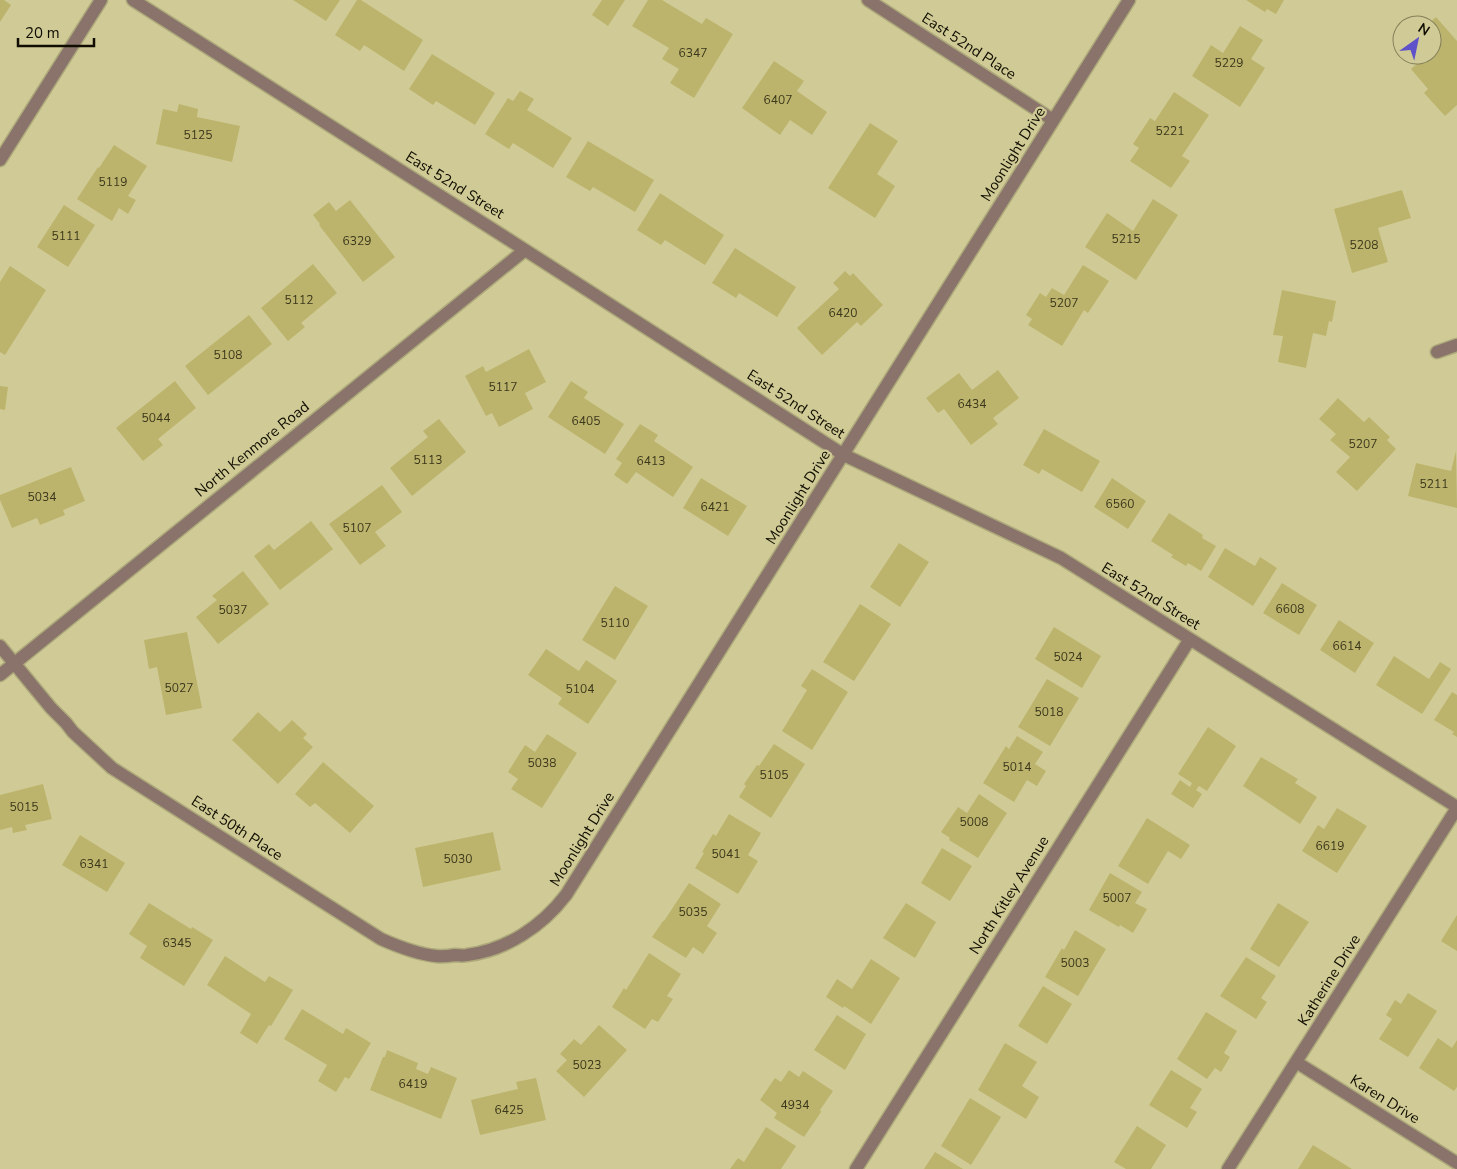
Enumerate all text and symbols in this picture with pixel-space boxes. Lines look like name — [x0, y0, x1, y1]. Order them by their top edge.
street label: East 52nd Place — [918, 8, 1020, 84]
scale bar — [18, 15, 94, 47]
north arrow — [1392, 15, 1442, 65]
text: N — [1414, 19, 1433, 40]
text: 20 m — [25, 23, 60, 43]
house number: 6347 — [679, 45, 707, 61]
house number: 5229 — [1215, 55, 1243, 71]
house number: 6407 — [764, 92, 792, 108]
street label: Moonlight Drive — [976, 103, 1050, 205]
house number: 5221 — [1156, 123, 1184, 139]
house number: 5125 — [184, 127, 212, 143]
street label: East 52nd Street — [402, 147, 509, 224]
house number: 5119 — [99, 174, 127, 190]
house number: 5111 — [52, 228, 80, 244]
house number: 5215 — [1112, 231, 1140, 247]
house number: 6329 — [343, 233, 371, 249]
house number: 5208 — [1350, 237, 1378, 253]
house number: 5112 — [285, 292, 313, 308]
house number: 5207 — [1050, 295, 1078, 311]
house number: 6420 — [829, 305, 857, 321]
house number: 5108 — [214, 347, 242, 363]
street label: East 52nd Street — [743, 365, 849, 444]
house number: 5117 — [489, 379, 517, 395]
house number: 6434 — [958, 396, 986, 412]
street label: North Kenmore Road — [191, 397, 313, 501]
house number: 5044 — [142, 410, 170, 426]
house number: 6405 — [572, 413, 600, 429]
house number: 5207 — [1349, 436, 1377, 452]
street label: Moonlight Drive — [761, 446, 835, 548]
house number: 5113 — [414, 452, 442, 468]
house number: 6413 — [637, 453, 665, 469]
house number: 5211 — [1420, 476, 1448, 492]
house number: 5034 — [28, 489, 56, 505]
house number: 6560 — [1106, 496, 1134, 512]
house number: 6421 — [701, 499, 729, 515]
house number: 5107 — [343, 520, 371, 536]
street label: East 52nd Street — [1098, 558, 1205, 635]
house number: 6608 — [1276, 601, 1304, 617]
house number: 5037 — [219, 602, 247, 618]
house number: 5110 — [601, 615, 629, 631]
house number: 6614 — [1333, 638, 1361, 654]
house number: 5024 — [1054, 649, 1082, 665]
house number: 5027 — [165, 680, 193, 696]
house number: 5104 — [566, 681, 594, 697]
house number: 5018 — [1035, 704, 1063, 720]
house number: 5038 — [528, 755, 556, 771]
house number: 5014 — [1003, 759, 1031, 775]
house number: 5105 — [760, 767, 788, 783]
street label: Moonlight Drive — [545, 788, 619, 890]
street label: East 50th Place — [187, 791, 287, 865]
house number: 5015 — [10, 799, 38, 815]
house number: 5008 — [960, 814, 988, 830]
street label: North Kitley Avenue — [965, 832, 1053, 958]
house number: 6619 — [1316, 838, 1344, 854]
house number: 5041 — [712, 846, 740, 862]
house number: 5030 — [444, 851, 472, 867]
house number: 6341 — [80, 856, 108, 872]
house number: 5007 — [1103, 890, 1131, 906]
house number: 5035 — [679, 904, 707, 920]
street label: Katherine Drive — [1293, 931, 1365, 1029]
house number: 6345 — [163, 935, 191, 951]
house number: 5003 — [1061, 955, 1089, 971]
house number: 5023 — [573, 1057, 601, 1073]
street label: Karen Drive — [1346, 1070, 1424, 1128]
house number: 6419 — [399, 1076, 427, 1092]
house number: 4934 — [781, 1097, 809, 1113]
house number: 6425 — [495, 1102, 523, 1118]

